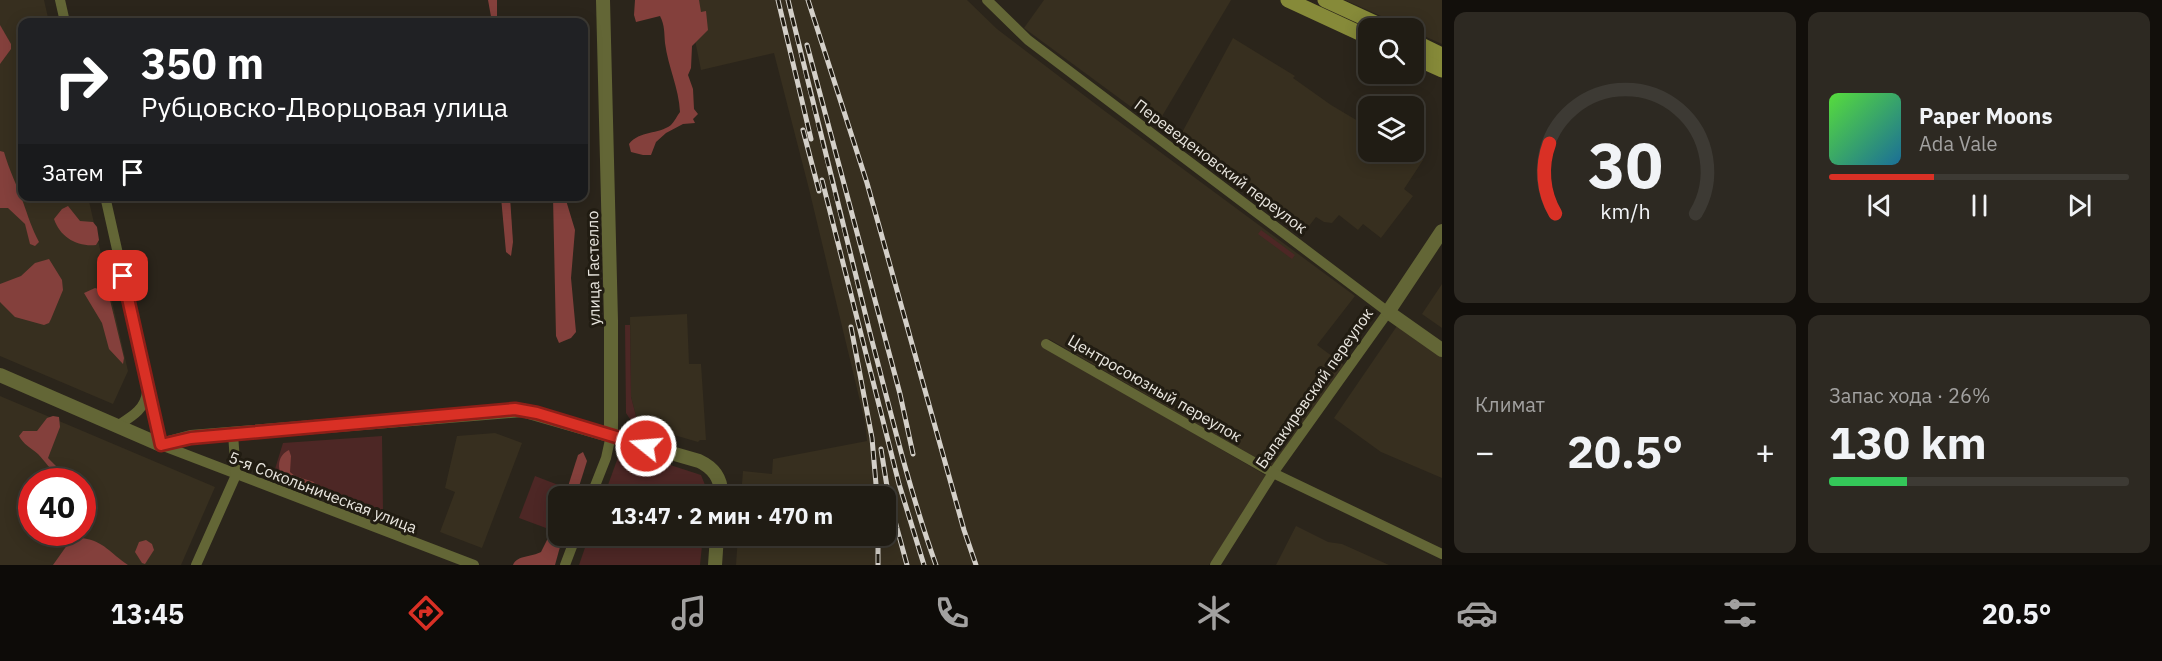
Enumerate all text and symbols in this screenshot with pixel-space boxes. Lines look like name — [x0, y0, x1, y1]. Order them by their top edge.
map controls — [1358, 18, 1424, 162]
button: search — [1358, 18, 1424, 84]
text: 350 m — [141, 36, 264, 91]
icon: right — [42, 42, 120, 120]
text: Рубцовско-Дворцовая улица — [141, 89, 508, 124]
street label: Переведеновский переулок — [1131, 94, 1312, 238]
button: layers — [1358, 96, 1424, 162]
text: Paper Moons — [1919, 101, 2052, 130]
text: 30 — [1588, 125, 1662, 206]
text: Ada Vale — [1919, 130, 1998, 157]
icon: arrive — [116, 156, 149, 189]
text: Затем — [42, 158, 104, 187]
icon: previous — [1863, 189, 1896, 222]
icon: pause — [1963, 189, 1996, 222]
icon: next — [2063, 189, 2096, 222]
text: km/h — [1600, 198, 1650, 226]
street label: улица Гастелло — [582, 211, 604, 325]
pin — [97, 250, 148, 301]
icon: arrive — [106, 259, 139, 292]
street label: Балакиревский переулок — [1251, 304, 1377, 472]
street label: Центросоюзный переулок — [1064, 330, 1246, 446]
text: Запас хода · 26% — [1829, 382, 1991, 409]
text: Климат — [1475, 391, 1545, 418]
text: 130 km — [1829, 413, 1987, 471]
position arrow — [614, 414, 678, 478]
text: 20.5° — [1567, 422, 1683, 480]
text: − — [1475, 430, 1495, 473]
text: + — [1755, 430, 1775, 473]
street label: 5-я Сокольническая улица — [226, 447, 420, 537]
speed limit sign: 40 — [18, 468, 96, 546]
text: 13:47 · 2 мин · 470 m — [611, 501, 833, 530]
icon: directions — [405, 592, 447, 634]
icon: music — [668, 592, 710, 634]
icon: phone — [931, 592, 973, 634]
icon: climate — [1193, 592, 1235, 634]
icon: car — [1456, 592, 1498, 634]
icon: filters — [1719, 592, 1761, 634]
text: 13:45 — [110, 596, 184, 631]
text: 20.5° — [1982, 596, 2051, 631]

